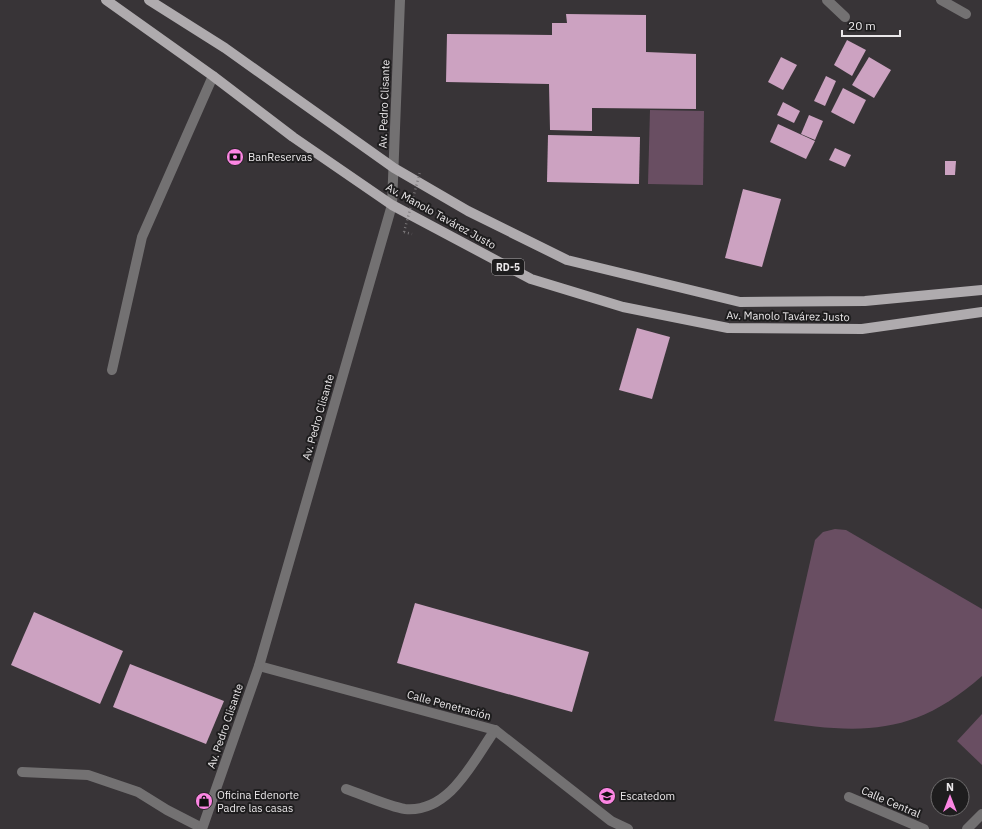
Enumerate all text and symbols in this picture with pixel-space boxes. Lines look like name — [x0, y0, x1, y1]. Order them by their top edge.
scale bar — [842, 12, 900, 38]
text: 20 m — [848, 18, 876, 33]
street label: Av. Pedro Clisante — [375, 59, 393, 149]
bank icon: BanReservas — [225, 147, 245, 167]
place label: BanReservas — [248, 150, 312, 164]
street label: Av. Manolo Tavárez Justo — [384, 180, 498, 252]
road number: RD-5 — [492, 259, 524, 275]
street label: Av. Manolo Tavárez Justo — [726, 308, 850, 324]
street label: Av. Pedro Clisante — [299, 372, 337, 462]
street label: Av. Pedro Clisante — [204, 682, 246, 770]
street label: Calle Penetración — [405, 687, 493, 723]
north arrow — [930, 777, 970, 817]
text: N — [946, 780, 954, 794]
street label: Calle Central — [859, 783, 923, 821]
school or university icon: Escatedom — [597, 786, 617, 806]
place label: Oficina Edenorte Padre las casas — [217, 788, 299, 815]
place label: Escatedom — [620, 789, 675, 803]
shop icon: Oficina Edenorte Padre las casas — [194, 791, 214, 811]

